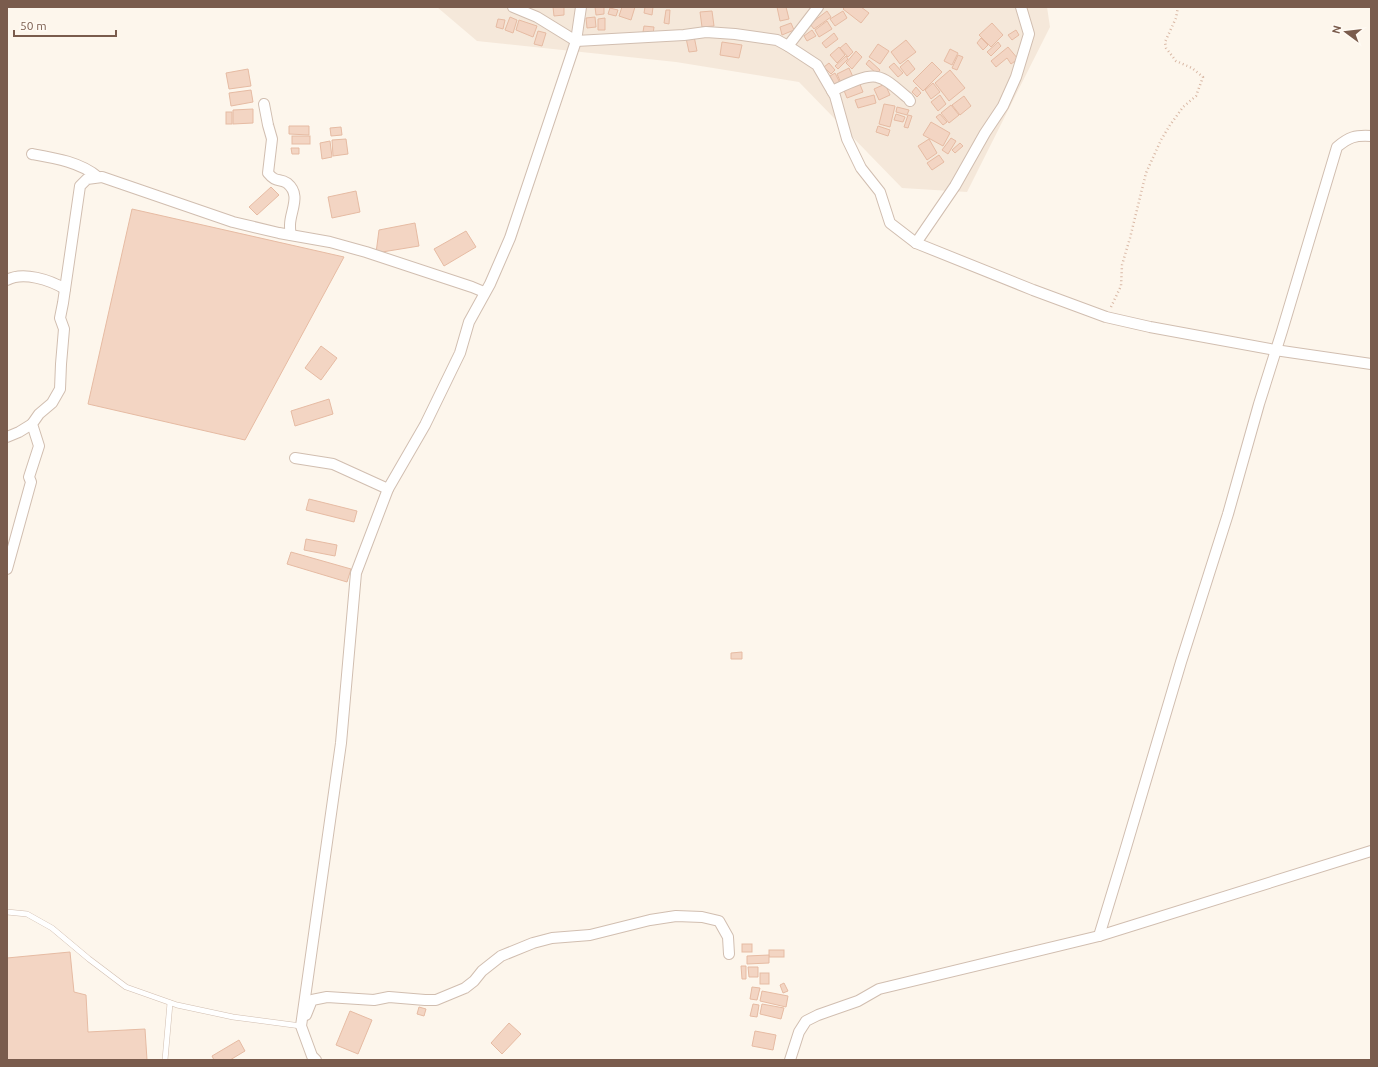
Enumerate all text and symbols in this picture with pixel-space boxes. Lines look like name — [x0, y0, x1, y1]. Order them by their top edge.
scale bar — [14, 12, 116, 38]
north arrow — [1326, 12, 1366, 52]
text: 50 m — [20, 19, 47, 32]
text: N — [1329, 24, 1343, 35]

